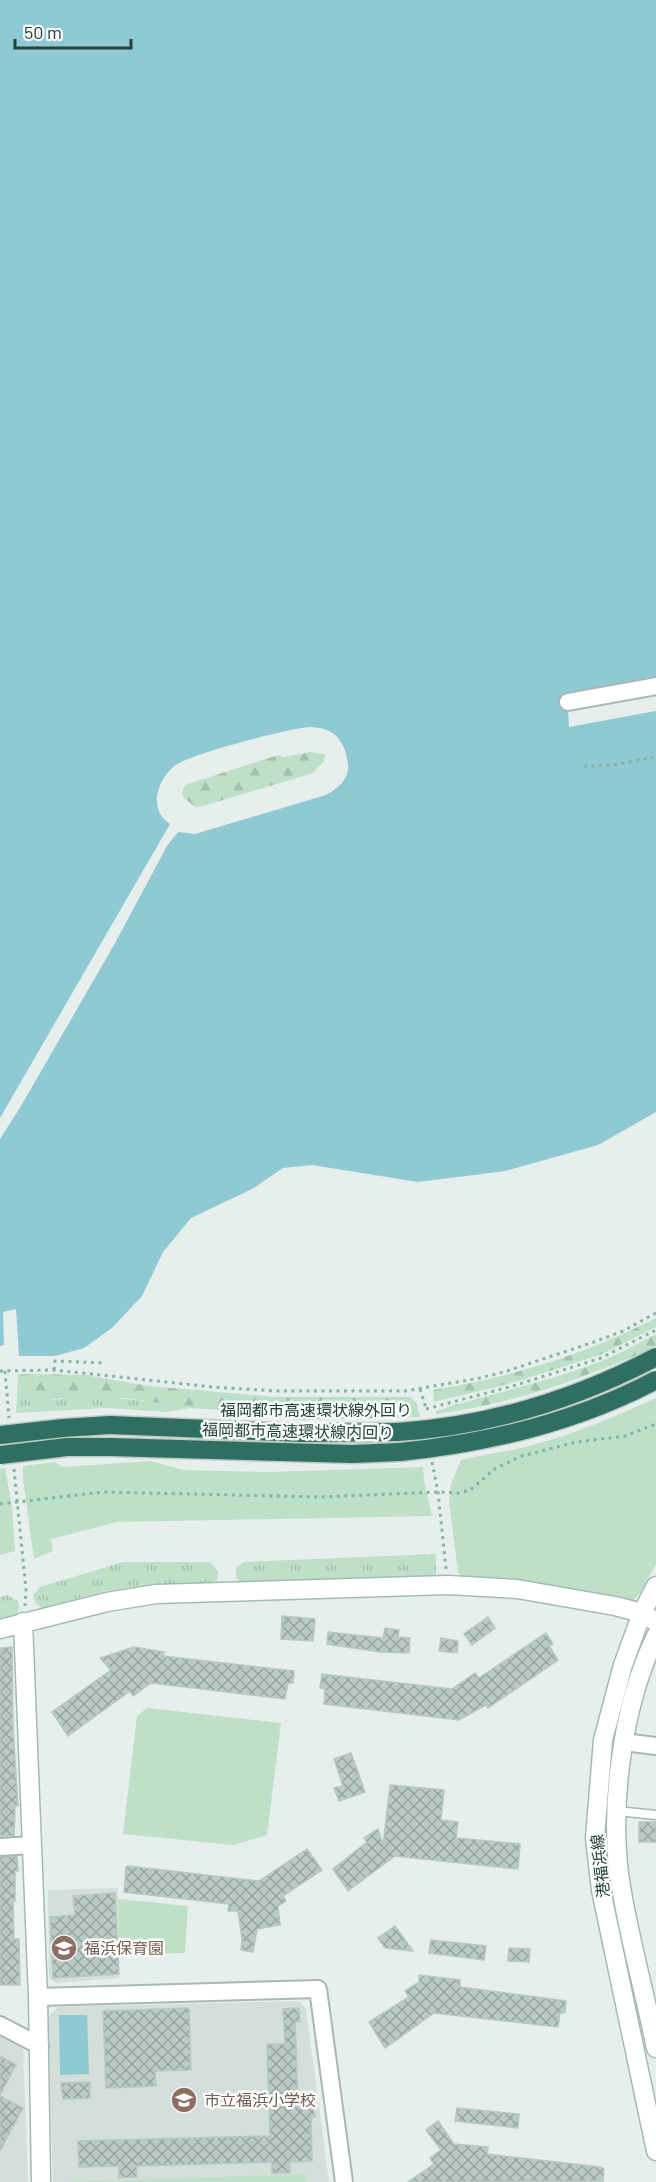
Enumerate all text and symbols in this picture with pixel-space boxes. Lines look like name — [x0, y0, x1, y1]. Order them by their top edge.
scale bar — [15, 12, 130, 50]
text: 50 m — [24, 21, 62, 43]
street label: 福岡都市高速環状線外回り — [220, 1400, 412, 1419]
street label: 福岡都市高速環状線内回り — [202, 1419, 394, 1442]
street label: 港福浜線 — [587, 1833, 612, 1899]
school or university icon: 福浜保育園 — [49, 1933, 79, 1963]
place label: 福浜保育園 — [84, 1938, 164, 1957]
school or university icon: 市立福浜小学校 — [169, 2085, 199, 2115]
place label: 市立福浜小学校 — [204, 2090, 316, 2109]

